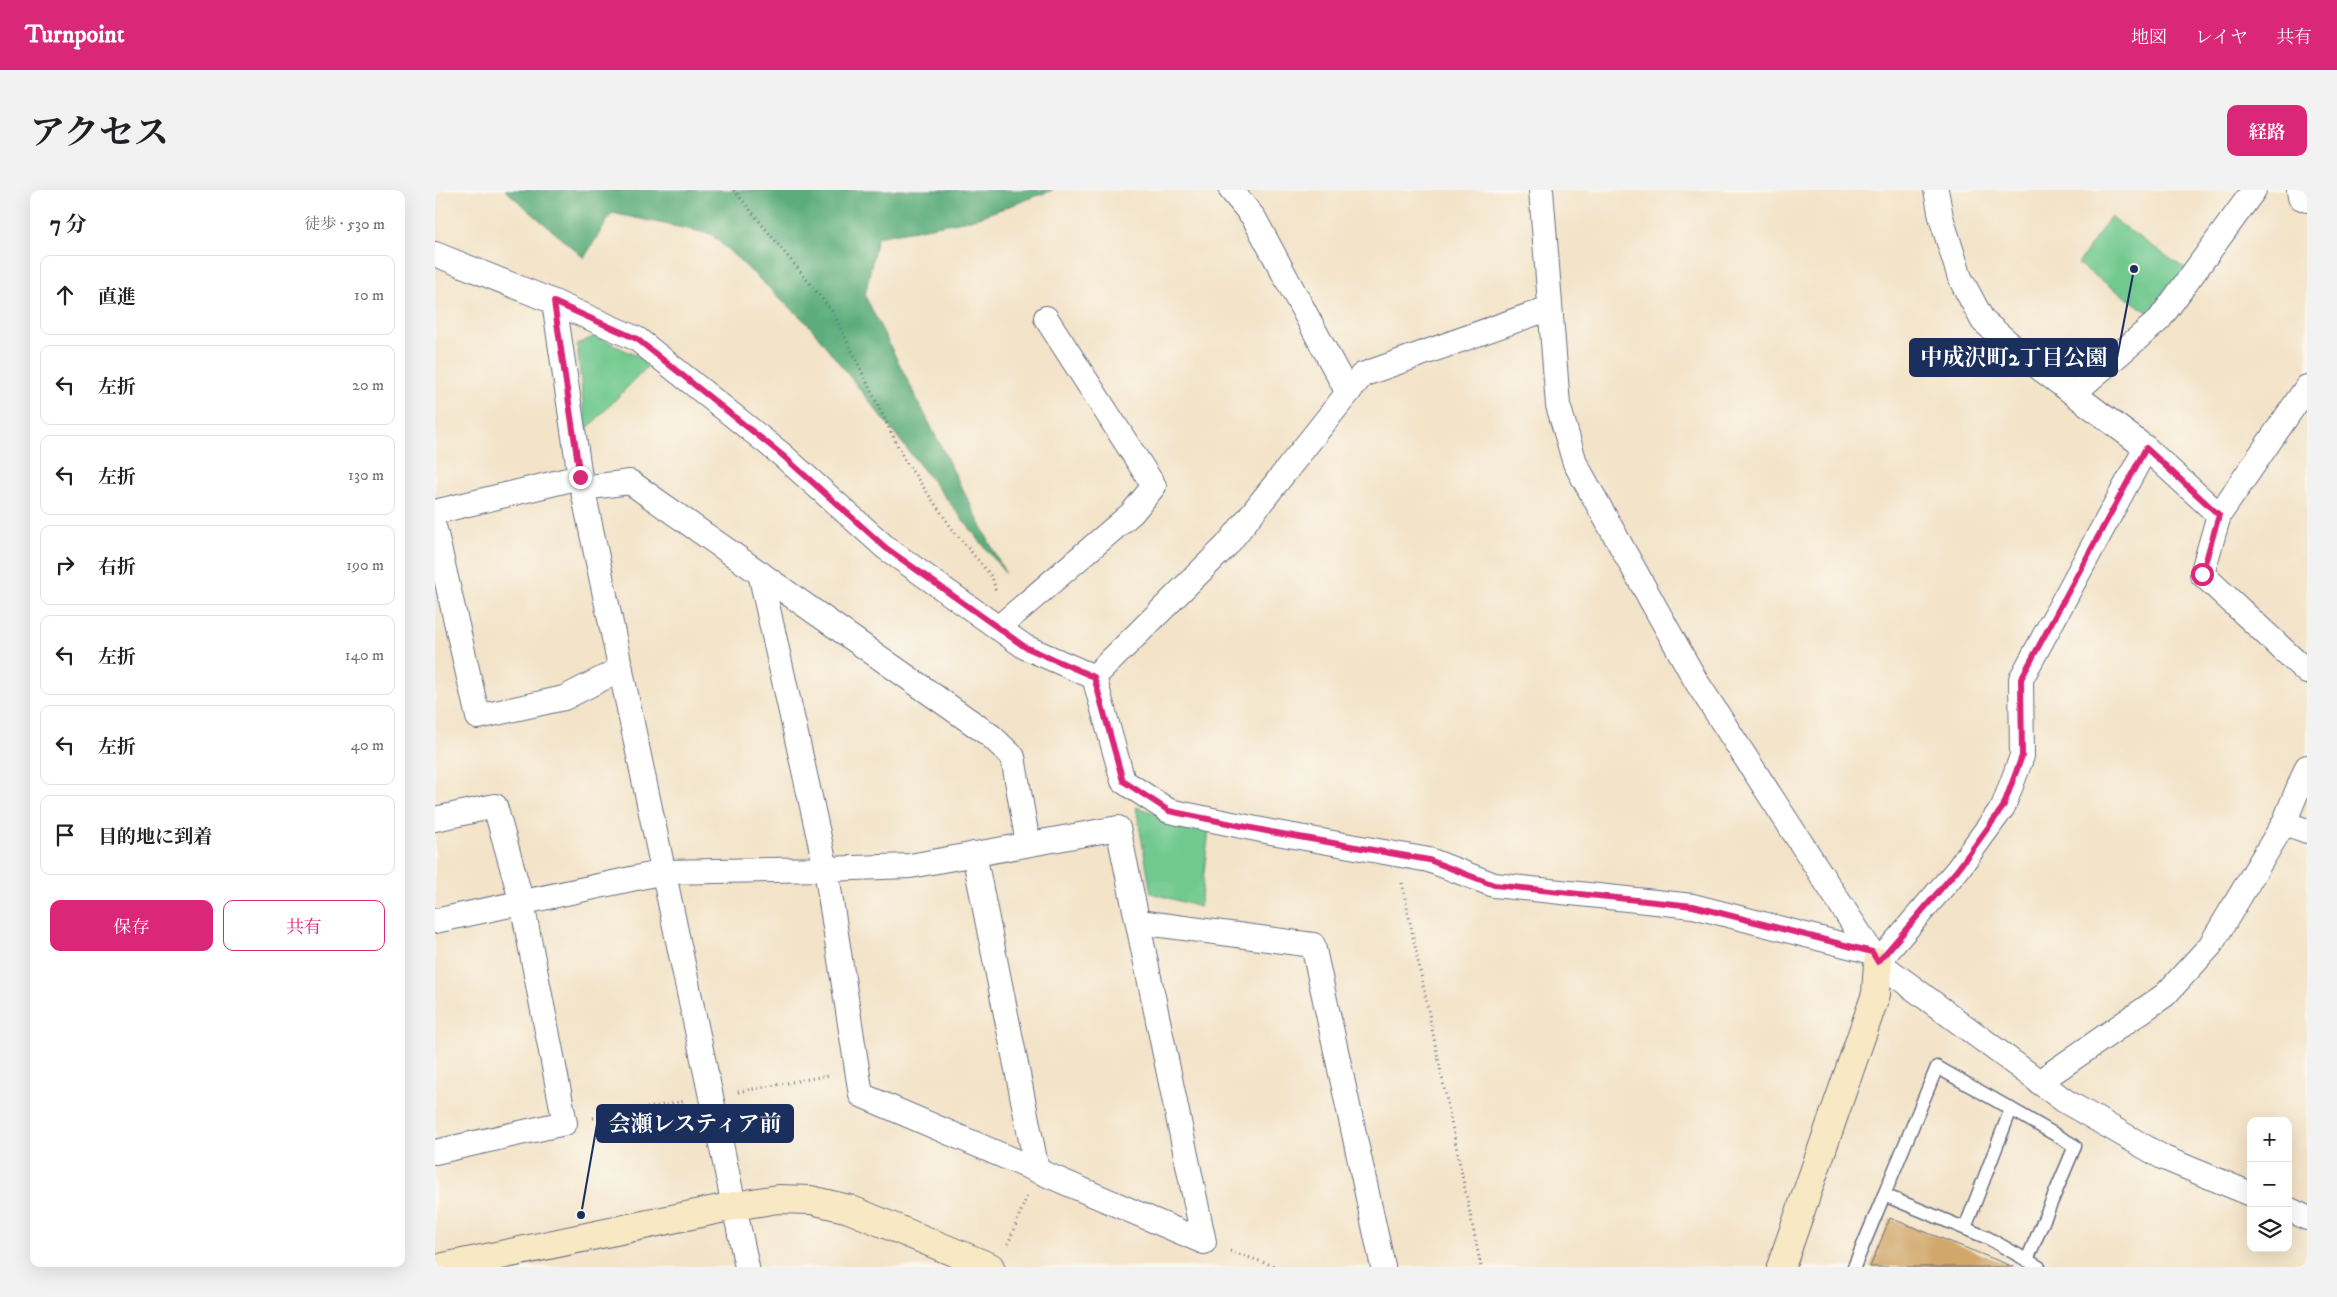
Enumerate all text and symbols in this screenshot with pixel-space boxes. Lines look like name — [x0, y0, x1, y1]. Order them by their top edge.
text: Turnpoint — [25, 20, 124, 50]
text: 地図 — [2131, 27, 2167, 49]
text: レイヤ — [2195, 27, 2248, 49]
text: 共有 — [2276, 27, 2312, 49]
button: 経路 — [2227, 105, 2307, 156]
text: アクセス — [30, 112, 169, 156]
text: 7 分 — [50, 212, 87, 238]
text: 徒歩 · 530 m — [304, 214, 385, 234]
icon: ahead — [51, 281, 79, 309]
text: 10 m — [354, 285, 384, 305]
text: 直進 — [98, 286, 136, 309]
callout: 中成沢町2丁目公園 — [1910, 339, 2117, 376]
text: 中成沢町2丁目公園 — [1921, 345, 2107, 372]
icon: left — [51, 371, 79, 399]
text: 20 m — [352, 375, 384, 395]
text: 左折 — [98, 376, 136, 399]
icon: left — [51, 461, 79, 489]
text: 130 m — [348, 465, 384, 485]
text: 左折 — [98, 466, 136, 489]
route end — [569, 466, 592, 489]
icon: right — [51, 551, 79, 579]
text: 190 m — [346, 555, 384, 575]
text: 右折 — [98, 556, 136, 579]
route start — [2191, 563, 2214, 586]
icon: left — [51, 641, 79, 669]
text: 140 m — [345, 645, 384, 665]
text: 左折 — [98, 646, 136, 669]
icon: left — [51, 731, 79, 759]
text: 40 m — [351, 735, 384, 755]
text: 左折 — [98, 736, 136, 759]
icon: arrive — [51, 821, 79, 849]
text: 目的地に到着 — [98, 826, 212, 849]
button: 保存 — [50, 900, 213, 951]
button: 共有 — [223, 900, 385, 951]
callout: 会瀬レスティア前 — [597, 1105, 793, 1142]
text: 会瀬レスティア前 — [608, 1111, 782, 1138]
map controls — [2247, 1117, 2292, 1252]
button: + — [2247, 1117, 2292, 1162]
button: − — [2247, 1162, 2292, 1207]
button: layers — [2247, 1207, 2292, 1252]

